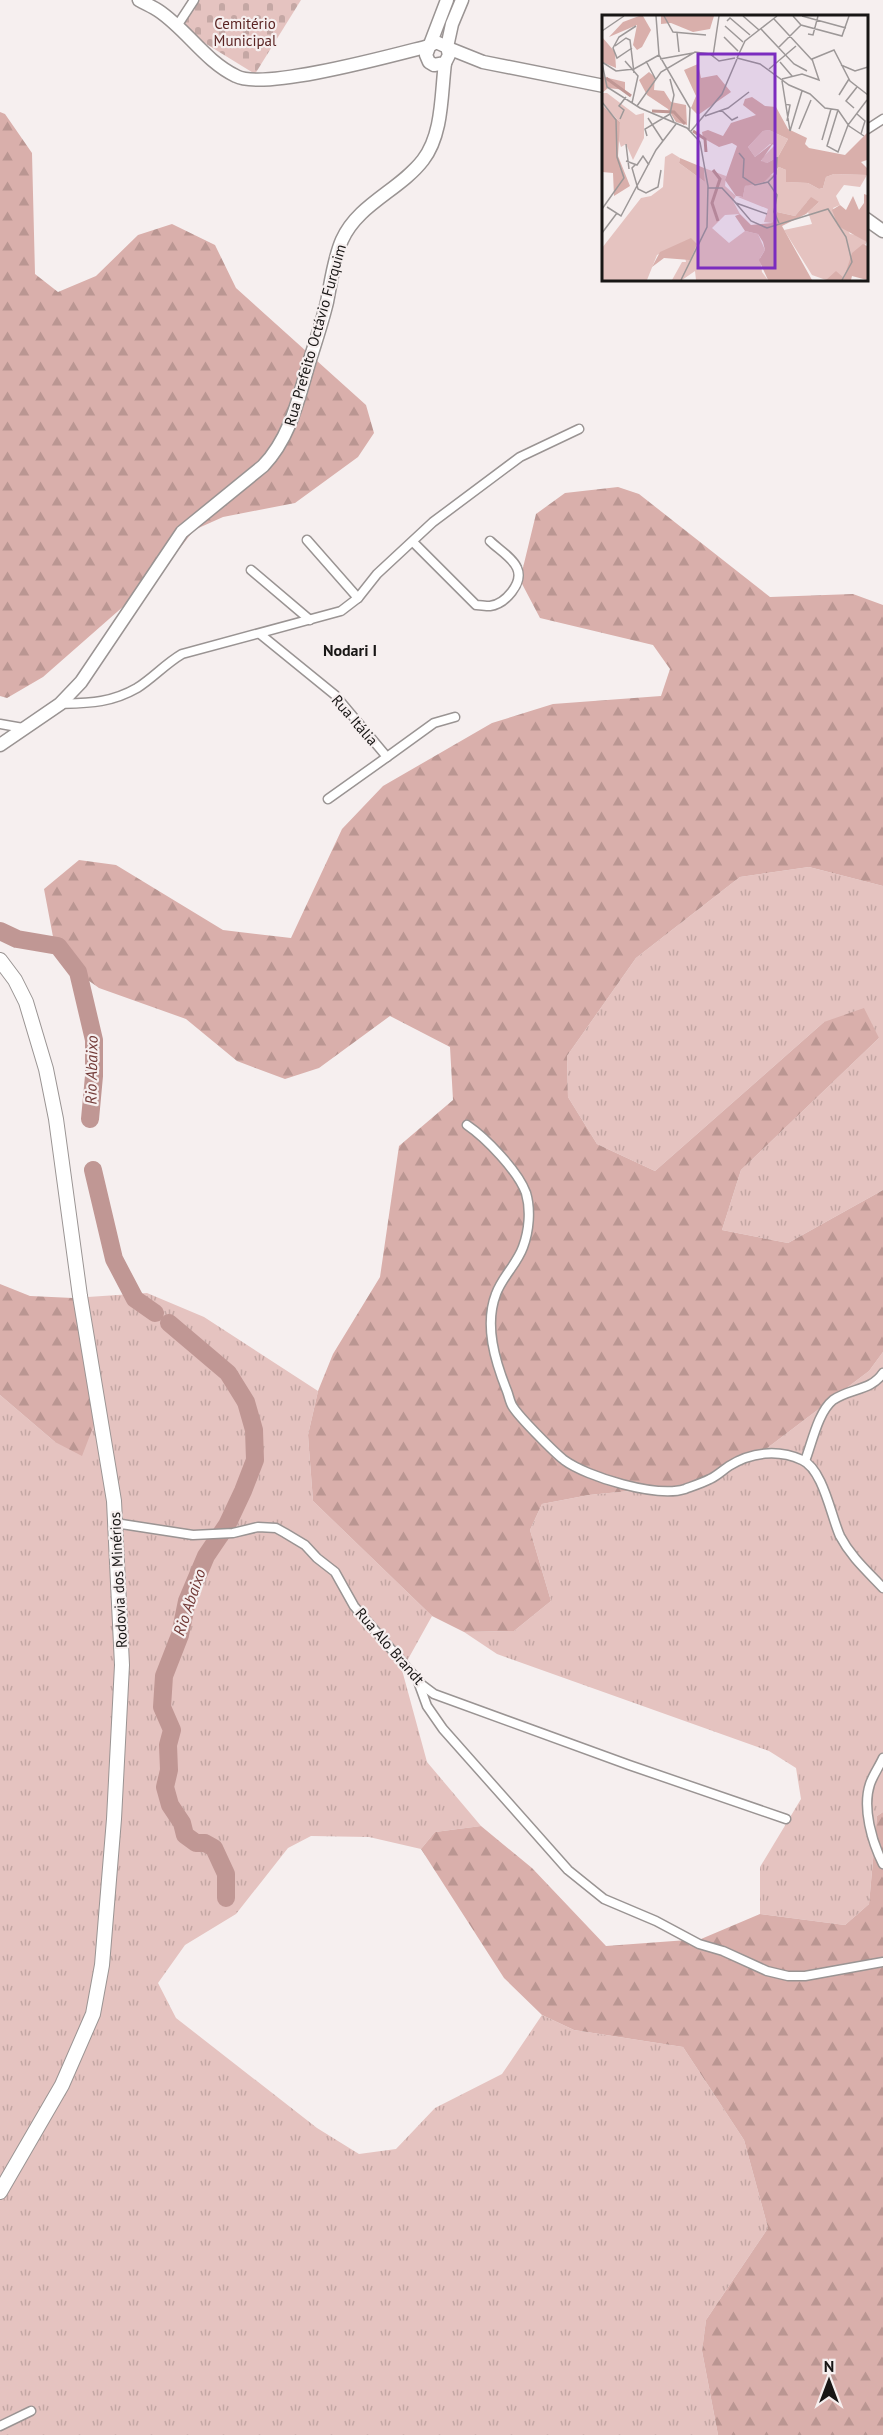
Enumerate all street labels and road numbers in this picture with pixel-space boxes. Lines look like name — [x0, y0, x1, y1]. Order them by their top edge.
street label: Rua Prefeito Octávio Furquim — [280, 242, 350, 428]
street label: Rua Itália — [328, 691, 382, 749]
street label: Rodovia dos Minérios — [105, 1511, 131, 1649]
street label: Rua Alo Brandt — [351, 1604, 429, 1688]

